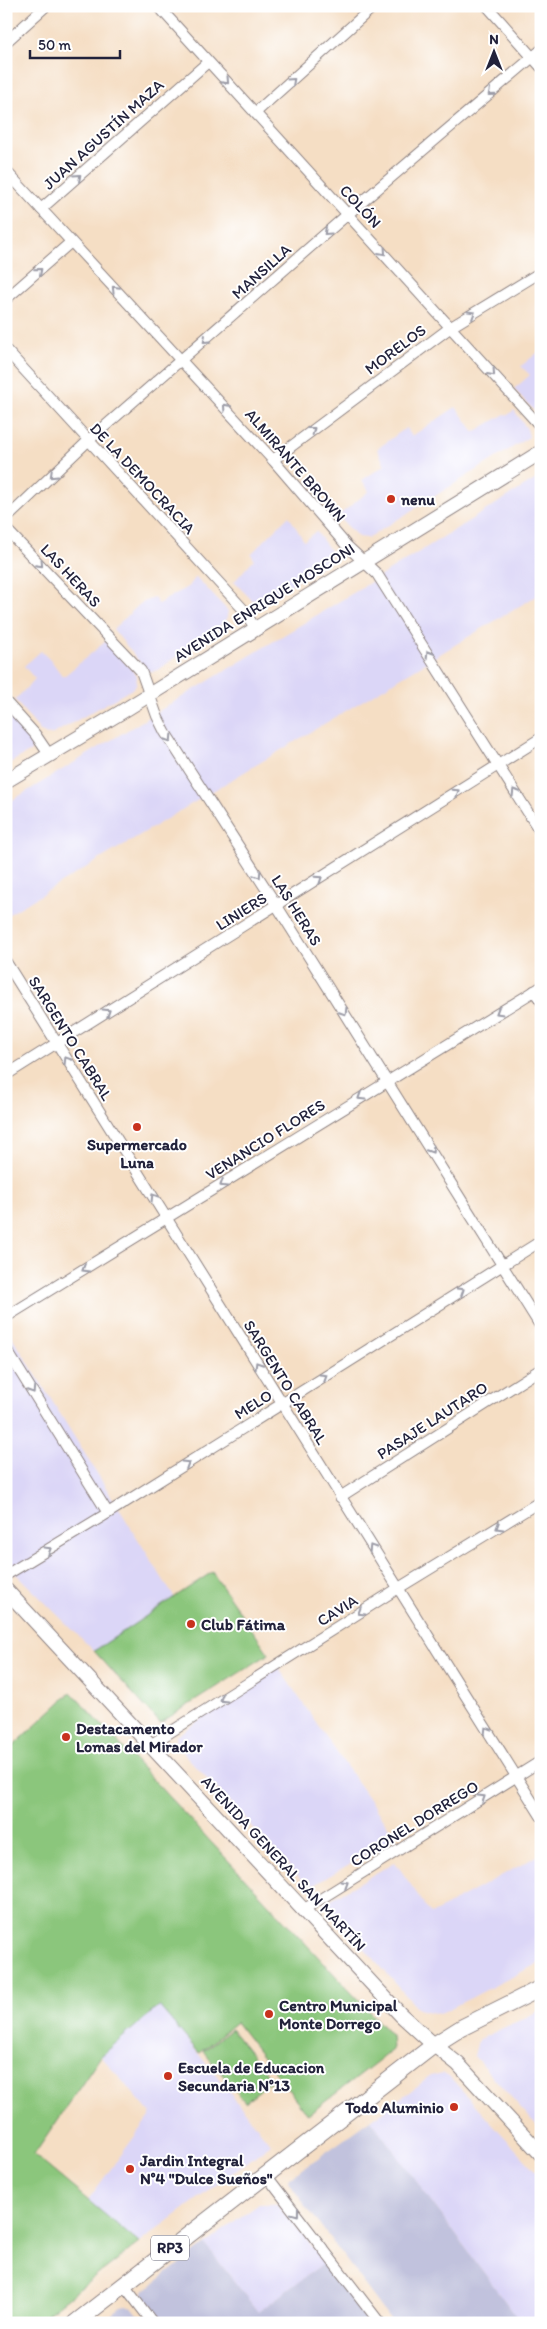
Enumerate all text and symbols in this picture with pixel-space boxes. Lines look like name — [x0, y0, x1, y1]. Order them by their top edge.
scale bar — [30, 28, 120, 60]
north arrow — [470, 28, 520, 78]
text: N — [489, 31, 499, 48]
text: 50 m — [38, 36, 71, 54]
street label: JUAN AGUSTÍN MAZA — [39, 75, 167, 193]
one-way arrow — [220, 76, 229, 85]
one-way arrow — [286, 77, 295, 86]
one-way arrow — [487, 87, 496, 96]
one-way arrow — [72, 174, 81, 183]
street label: COLÓN — [336, 181, 385, 232]
one-way arrow — [324, 227, 333, 236]
street label: MANSILLA — [228, 240, 295, 303]
one-way arrow — [378, 247, 387, 256]
one-way arrow — [33, 267, 42, 276]
one-way arrow — [112, 285, 121, 294]
one-way arrow — [466, 310, 475, 320]
street label: MORELOS — [361, 320, 430, 379]
one-way arrow — [202, 334, 211, 343]
one-way arrow — [487, 367, 495, 376]
one-way arrow — [223, 404, 232, 413]
street label: ALMIRANTE BROWN — [241, 405, 350, 526]
street label: DE LA DEMOCRACIA — [86, 419, 199, 538]
one-way arrow — [306, 428, 315, 436]
one-way arrow — [50, 469, 59, 478]
place label: nenu — [400, 490, 435, 509]
marker: nenu — [385, 493, 397, 505]
street label: AVENIDA ENRIQUE MOSCONI — [170, 539, 358, 666]
street label: LAS HERAS — [36, 540, 105, 611]
one-way arrow — [34, 558, 43, 567]
one-way arrow — [425, 650, 435, 659]
one-way arrow — [163, 733, 173, 742]
one-way arrow — [450, 788, 459, 798]
one-way arrow — [511, 788, 521, 797]
one-way arrow — [251, 870, 261, 879]
street label: LAS HERAS — [267, 871, 326, 949]
one-way arrow — [313, 876, 322, 885]
street label: LINIERS — [212, 888, 270, 935]
street label: SARGENTO CABRAL — [25, 973, 117, 1104]
one-way arrow — [496, 1006, 505, 1016]
one-way arrow — [338, 1007, 348, 1016]
one-way arrow — [101, 1008, 110, 1018]
one-way arrow — [64, 1056, 73, 1065]
one-way arrow — [357, 1091, 366, 1101]
street label: VENANCIO FLORES — [202, 1095, 328, 1184]
marker: Supermercado Luna — [131, 1121, 143, 1133]
place label: Supermercado Luna — [87, 1135, 187, 1172]
one-way arrow — [424, 1145, 434, 1154]
one-way arrow — [219, 1177, 228, 1187]
one-way arrow — [151, 1193, 160, 1203]
one-way arrow — [81, 1263, 90, 1272]
one-way arrow — [456, 1288, 465, 1297]
street label: SARGENTO CABRAL — [240, 1317, 332, 1448]
one-way arrow — [254, 1362, 264, 1371]
one-way arrow — [318, 1374, 327, 1384]
street label: PASAJE LAUTARO — [373, 1378, 491, 1463]
one-way arrow — [25, 1385, 35, 1394]
street label: MELO — [231, 1385, 276, 1423]
one-way arrow — [181, 1461, 190, 1470]
one-way arrow — [496, 1520, 505, 1530]
one-way arrow — [368, 1544, 378, 1553]
one-way arrow — [43, 1546, 52, 1556]
street label: CAVIA — [313, 1591, 361, 1630]
one-way arrow — [357, 1606, 366, 1615]
place label: Club Fátima — [201, 1615, 286, 1634]
marker: Club Fátima — [185, 1618, 197, 1630]
one-way arrow — [220, 1692, 229, 1702]
place label: Destacamento Lomas del Mirador — [76, 1719, 203, 1756]
one-way arrow — [484, 1726, 493, 1736]
marker: Destacamento Lomas del Mirador — [60, 1731, 72, 1743]
street label: AVENIDA GENERAL SAN MARTÍN — [197, 1772, 370, 1955]
street label: CORONEL DORREGO — [347, 1776, 482, 1871]
one-way arrow — [477, 1795, 486, 1804]
one-way arrow — [339, 1881, 348, 1891]
place label: Centro Municipal Monte Dorrego — [279, 1996, 398, 2034]
marker: Centro Municipal Monte Dorrego — [263, 2008, 275, 2020]
place label: Escuela de Educacion Secundaria N°13 — [178, 2058, 325, 2095]
marker: Escuela de Educacion Secundaria N°13 — [162, 2070, 174, 2082]
place label: Todo Aluminio — [344, 2098, 444, 2117]
marker: Todo Aluminio — [448, 2101, 460, 2113]
place label: Jardin Integral N°4 "Dulce Sueños" — [139, 2151, 273, 2188]
marker: Jardin Integral N°4 "Dulce Sueños" — [124, 2163, 136, 2175]
one-way arrow — [290, 2207, 298, 2216]
road number: RP3 — [151, 2236, 189, 2260]

